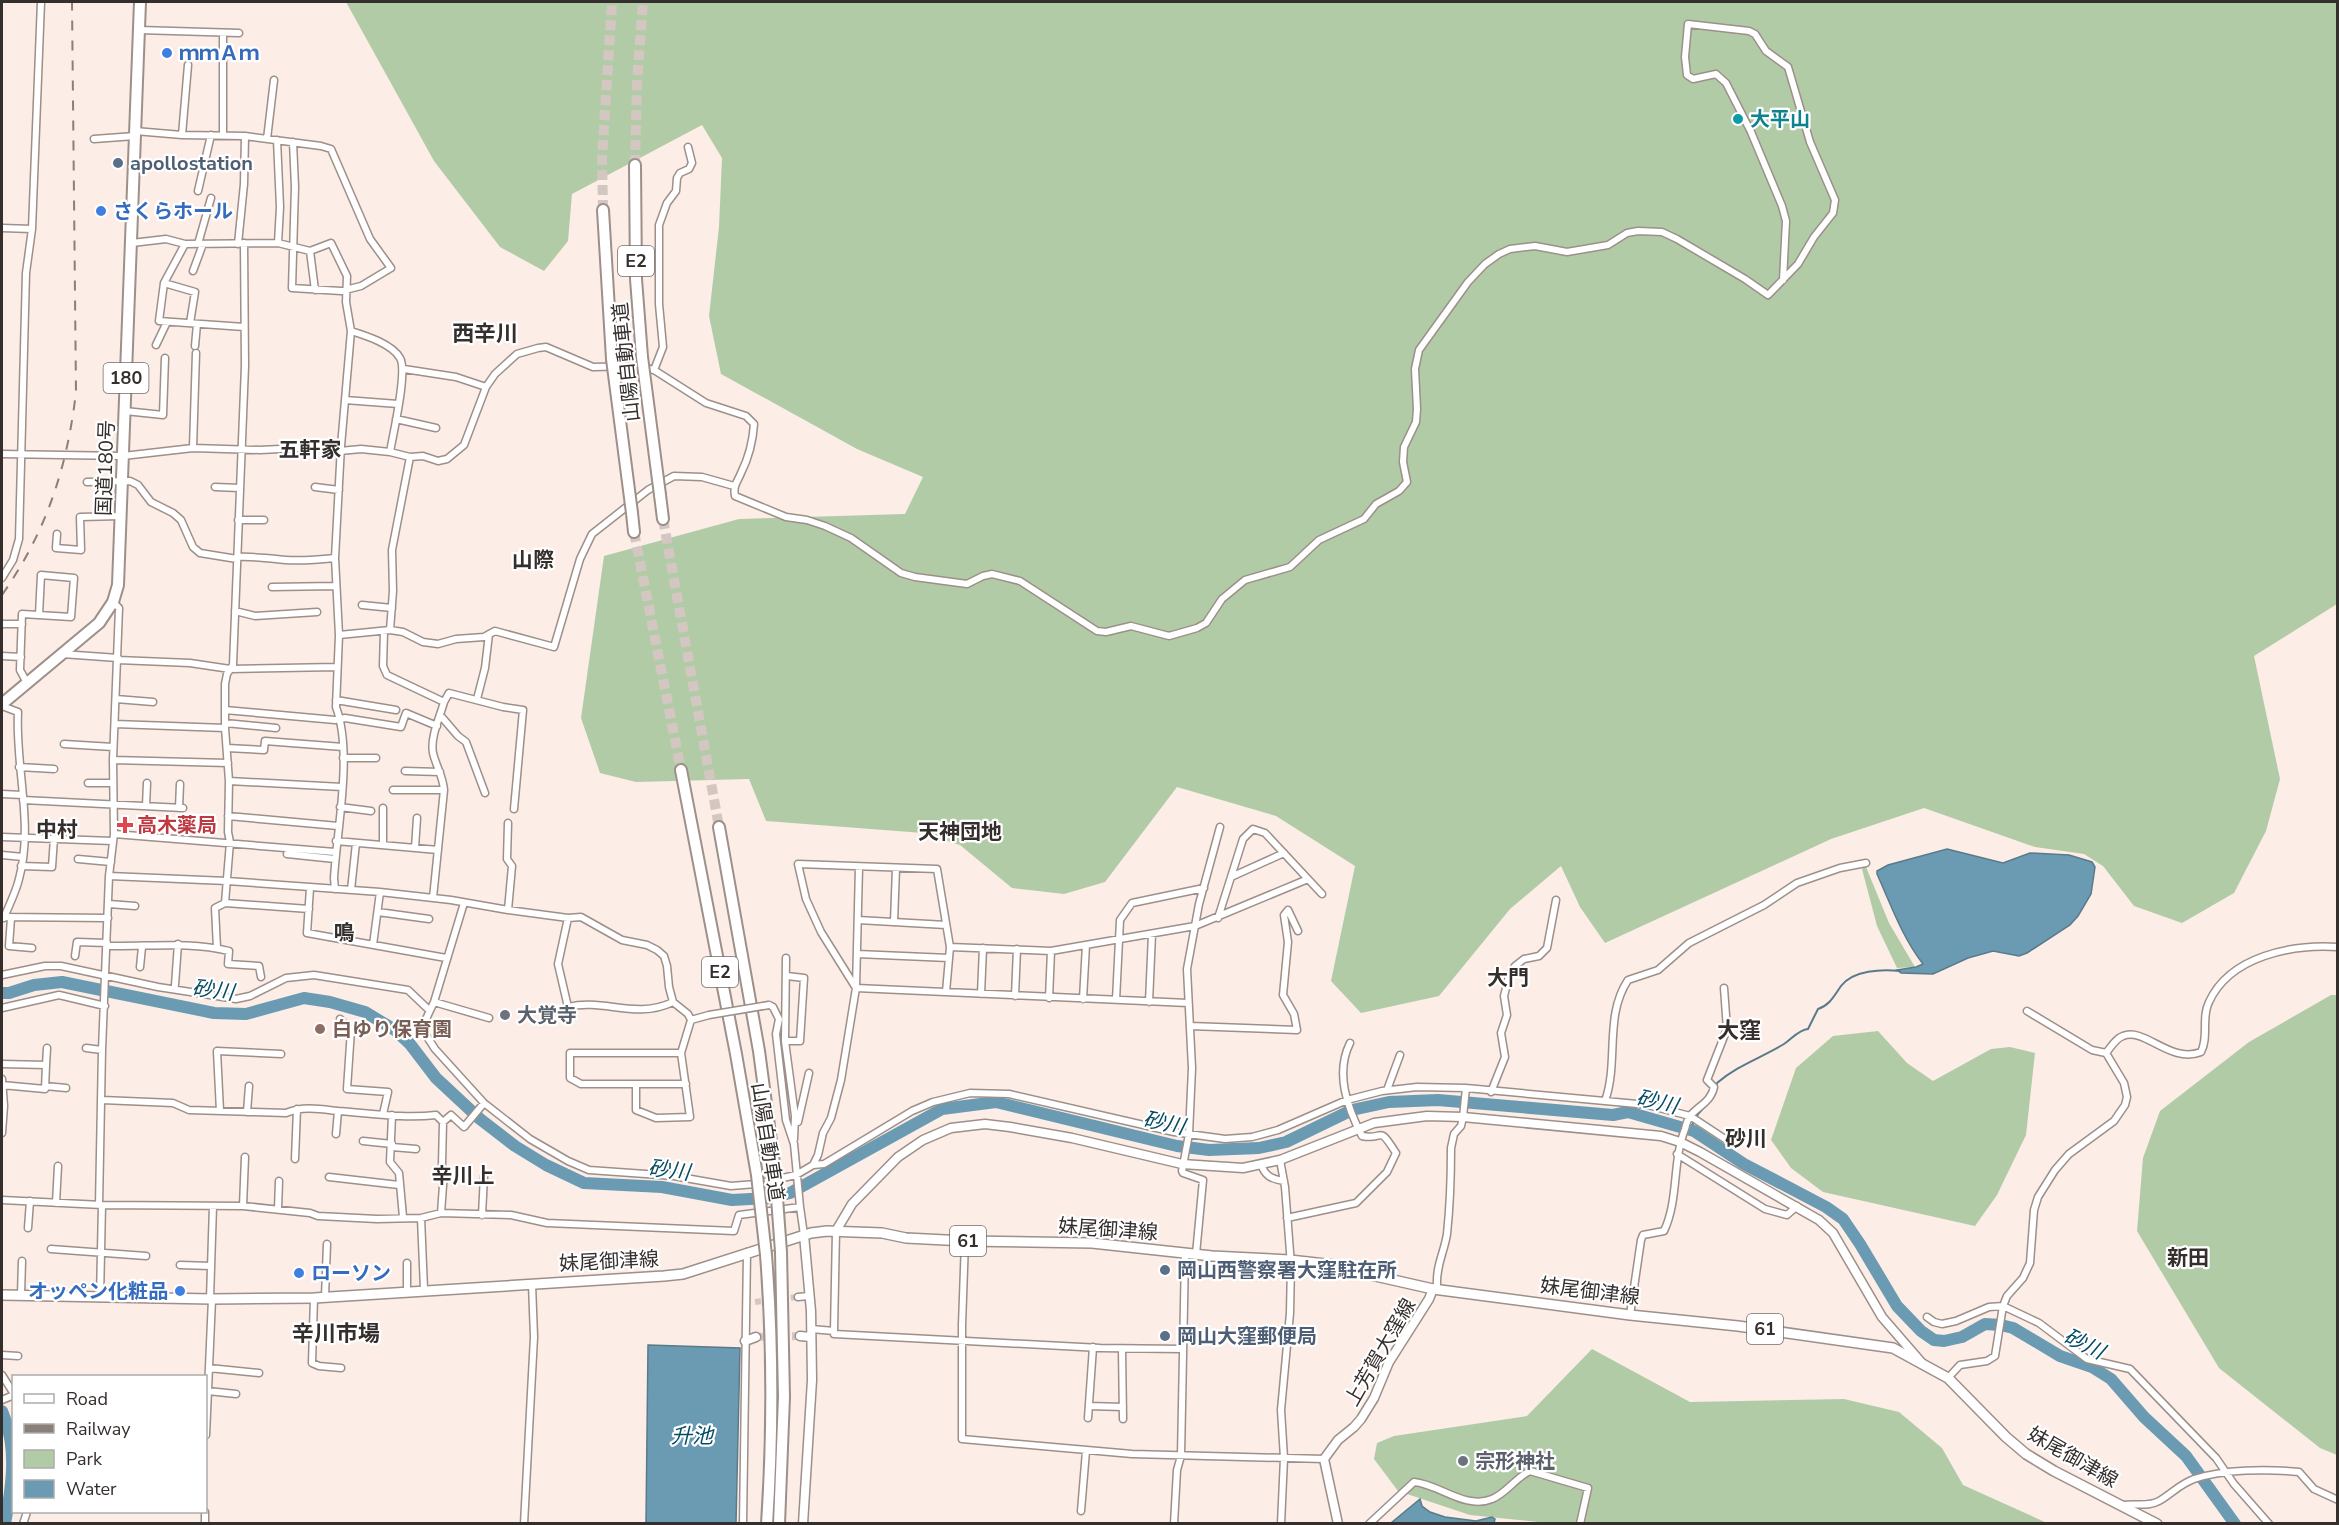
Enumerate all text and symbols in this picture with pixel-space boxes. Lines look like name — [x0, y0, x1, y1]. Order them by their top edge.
place label: ｍｍＡｍ — [179, 40, 259, 67]
marker: ｍｍＡｍ — [160, 46, 174, 60]
place label: 大平山 — [1750, 106, 1810, 133]
marker: 大平山 — [1731, 112, 1745, 126]
place label: apollostation — [130, 150, 253, 177]
marker: apollostation — [111, 156, 125, 170]
place label: さくらホール — [113, 198, 233, 225]
marker: さくらホール — [94, 204, 108, 218]
road number: E2 — [618, 246, 654, 276]
street label: 山陽自動車道 — [607, 301, 646, 423]
district label: 西辛川 — [452, 319, 518, 349]
road number: 180 — [104, 363, 148, 393]
street label: 国道180号 — [90, 420, 121, 516]
district label: 五軒家 — [279, 436, 342, 464]
district label: 山際 — [512, 546, 554, 574]
place label: 高木薬局 — [137, 812, 217, 839]
district label: 中村 — [36, 816, 78, 844]
marker: 高木薬局 — [118, 818, 132, 832]
district label: 天神団地 — [918, 818, 1002, 846]
district label: 鳴 — [334, 919, 355, 947]
road number: E2 — [702, 957, 738, 987]
district label: 大門 — [1487, 964, 1529, 992]
water label: 砂川 — [190, 974, 238, 1007]
place label: 大覚寺 — [517, 1002, 577, 1029]
marker: 大覚寺 — [498, 1008, 512, 1022]
place label: 白ゆり保育園 — [332, 1016, 452, 1043]
district label: 大窪 — [1717, 1016, 1761, 1046]
marker: 白ゆり保育園 — [313, 1022, 327, 1036]
street label: 山陽自動車道 — [745, 1081, 790, 1203]
water label: 砂川 — [1633, 1084, 1683, 1121]
water label: 砂川 — [1141, 1105, 1189, 1141]
district label: 砂川 — [1725, 1125, 1767, 1153]
water label: 砂川 — [646, 1154, 694, 1187]
district label: 辛川上 — [432, 1162, 495, 1190]
street label: 妹尾御津線 — [1057, 1213, 1159, 1246]
road number: 61 — [950, 1226, 986, 1256]
district label: 新田 — [2167, 1244, 2209, 1272]
street label: 妹尾御津線 — [558, 1245, 660, 1278]
place label: 岡山西警察署大窪駐在所 — [1177, 1257, 1397, 1284]
place label: ローソン — [311, 1260, 391, 1287]
marker: 岡山西警察署大窪駐在所 — [1158, 1263, 1172, 1277]
marker: ローソン — [292, 1266, 306, 1280]
street label: 妹尾御津線 — [1539, 1272, 1641, 1311]
place label: オッペン化粧品 — [28, 1278, 168, 1305]
marker: オッペン化粧品 — [173, 1284, 187, 1298]
street label: 上芳賀大窪線 — [1339, 1294, 1422, 1411]
road number: 61 — [1747, 1314, 1783, 1344]
district label: 辛川市場 — [292, 1319, 380, 1349]
water label: 砂川 — [2059, 1322, 2111, 1367]
place label: 岡山大窪郵便局 — [1177, 1323, 1317, 1350]
marker: 岡山大窪郵便局 — [1158, 1329, 1172, 1343]
legend — [12, 1375, 207, 1513]
text: Road — [66, 1387, 108, 1411]
text: Railway — [66, 1417, 131, 1441]
street label: 妹尾御津線 — [2023, 1421, 2123, 1494]
water label: 升池 — [671, 1422, 715, 1450]
text: Park — [66, 1447, 103, 1471]
place label: 宗形神社 — [1475, 1448, 1555, 1475]
marker: 宗形神社 — [1456, 1454, 1470, 1468]
text: Water — [66, 1477, 117, 1501]

